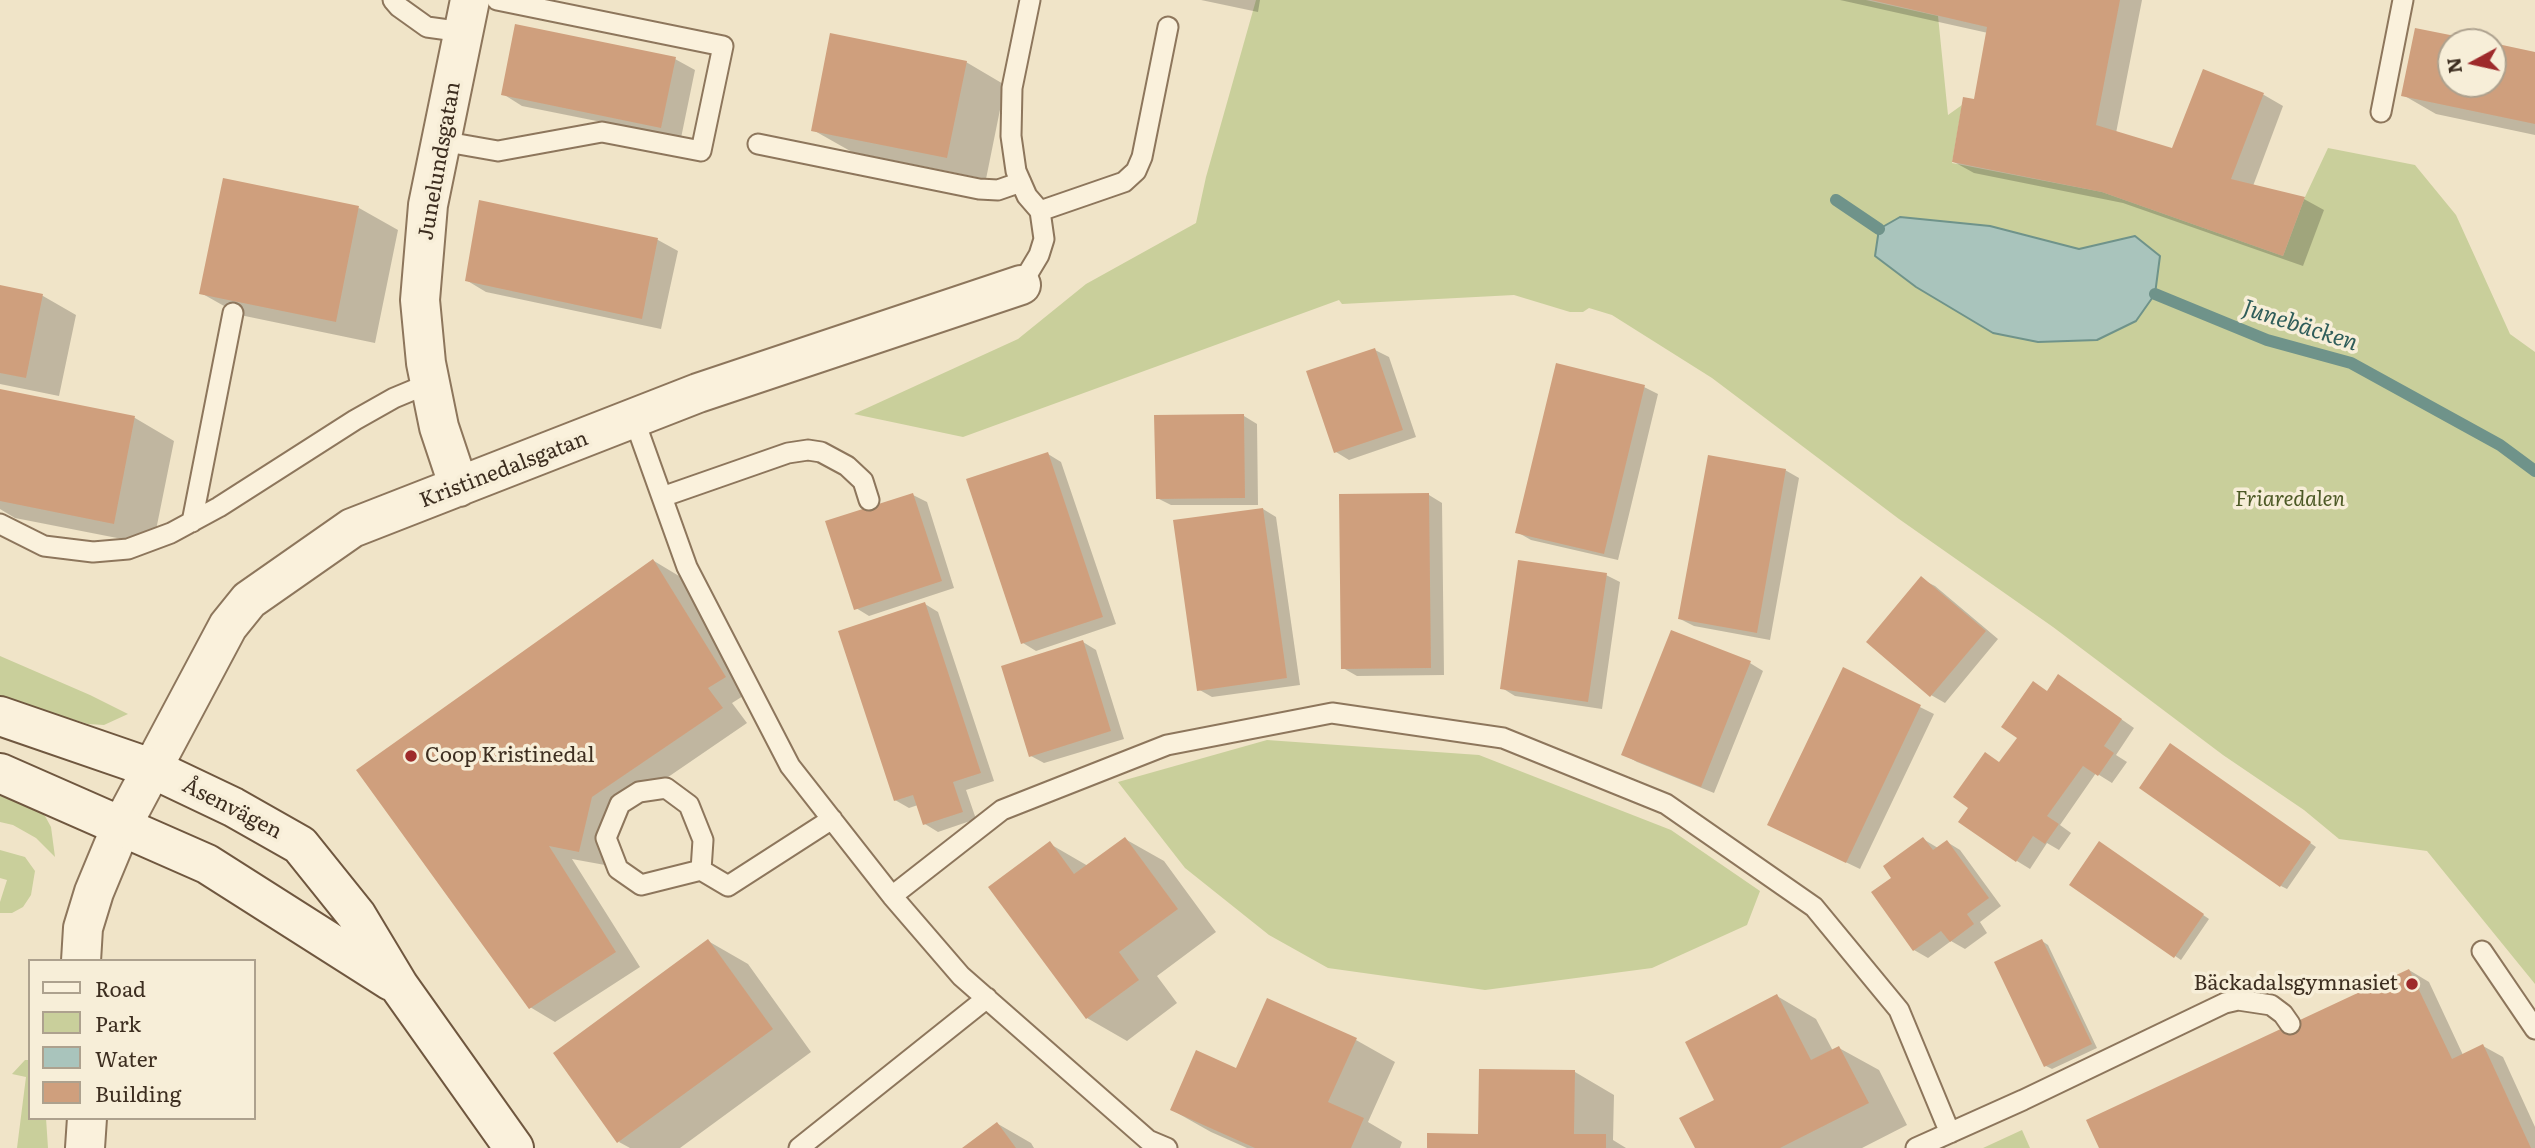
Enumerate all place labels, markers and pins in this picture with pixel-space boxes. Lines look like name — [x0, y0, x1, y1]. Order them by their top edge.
place label: Coop Kristinedal — [425, 743, 595, 769]
marker: Coop Kristinedal — [403, 748, 419, 764]
place label: Bäckadalsgymnasiet — [2193, 971, 2398, 997]
marker: Bäckadalsgymnasiet — [2404, 976, 2420, 992]

